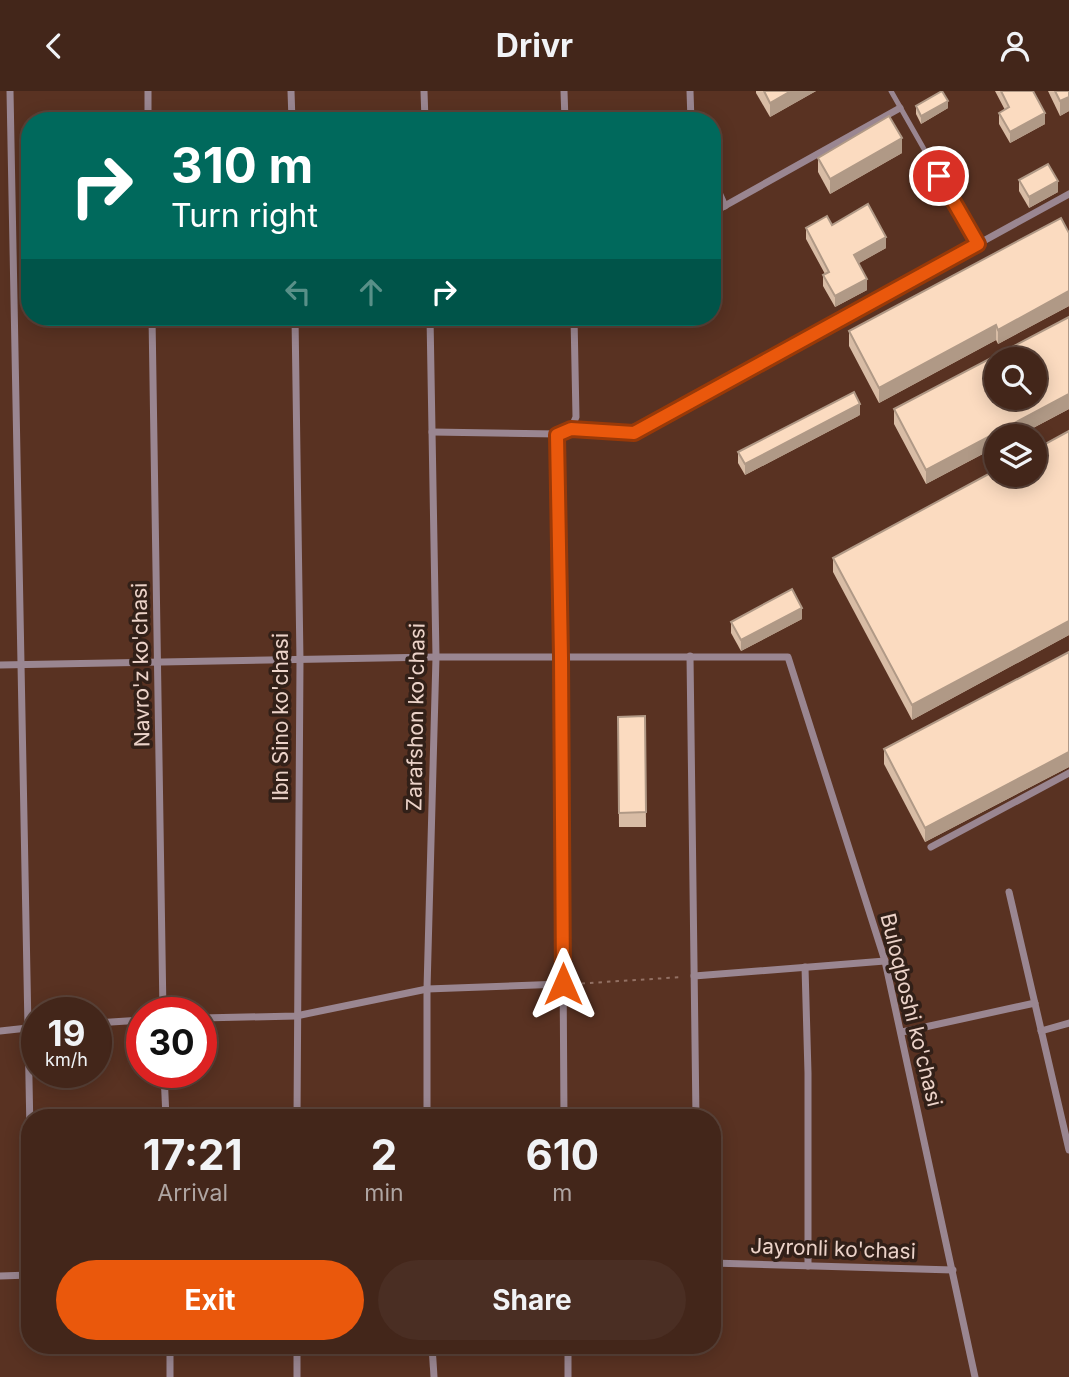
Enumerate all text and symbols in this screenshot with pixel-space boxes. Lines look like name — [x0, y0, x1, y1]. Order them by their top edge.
text: Drivr — [496, 26, 573, 65]
icon: back — [35, 27, 73, 65]
icon: person — [996, 27, 1034, 65]
text: 310 m — [171, 136, 313, 195]
icon: right — [56, 140, 147, 231]
pin — [909, 146, 969, 206]
icon: arrive — [920, 157, 958, 195]
text: Turn right — [171, 196, 318, 235]
icon: left — [279, 273, 317, 311]
icon: ahead — [352, 273, 390, 311]
icon: right — [425, 273, 463, 311]
map controls — [984, 347, 1047, 487]
button: search — [984, 347, 1047, 410]
button: layers — [984, 424, 1047, 487]
street label: Navro'z ko'chasi — [127, 583, 154, 747]
street label: Zarafshon ko'chasi — [401, 623, 430, 811]
street label: Ibn Sino ko'chasi — [268, 633, 293, 801]
street label: Buloqboshi ko'chasi — [875, 911, 948, 1109]
position arrow — [526, 947, 600, 1021]
speed limit sign: 30 — [126, 997, 217, 1088]
text: 19 — [48, 1012, 85, 1054]
text: km/h — [45, 1049, 88, 1070]
text: 17:21 — [143, 1129, 243, 1180]
text: 2 — [371, 1129, 397, 1180]
text: 610 — [525, 1129, 599, 1180]
text: Arrival — [157, 1179, 228, 1207]
text: min — [364, 1179, 404, 1207]
text: m — [552, 1179, 572, 1207]
street label: Jayronli ko'chasi — [750, 1233, 916, 1264]
button: Exit — [56, 1260, 364, 1340]
button: Share — [378, 1260, 686, 1340]

